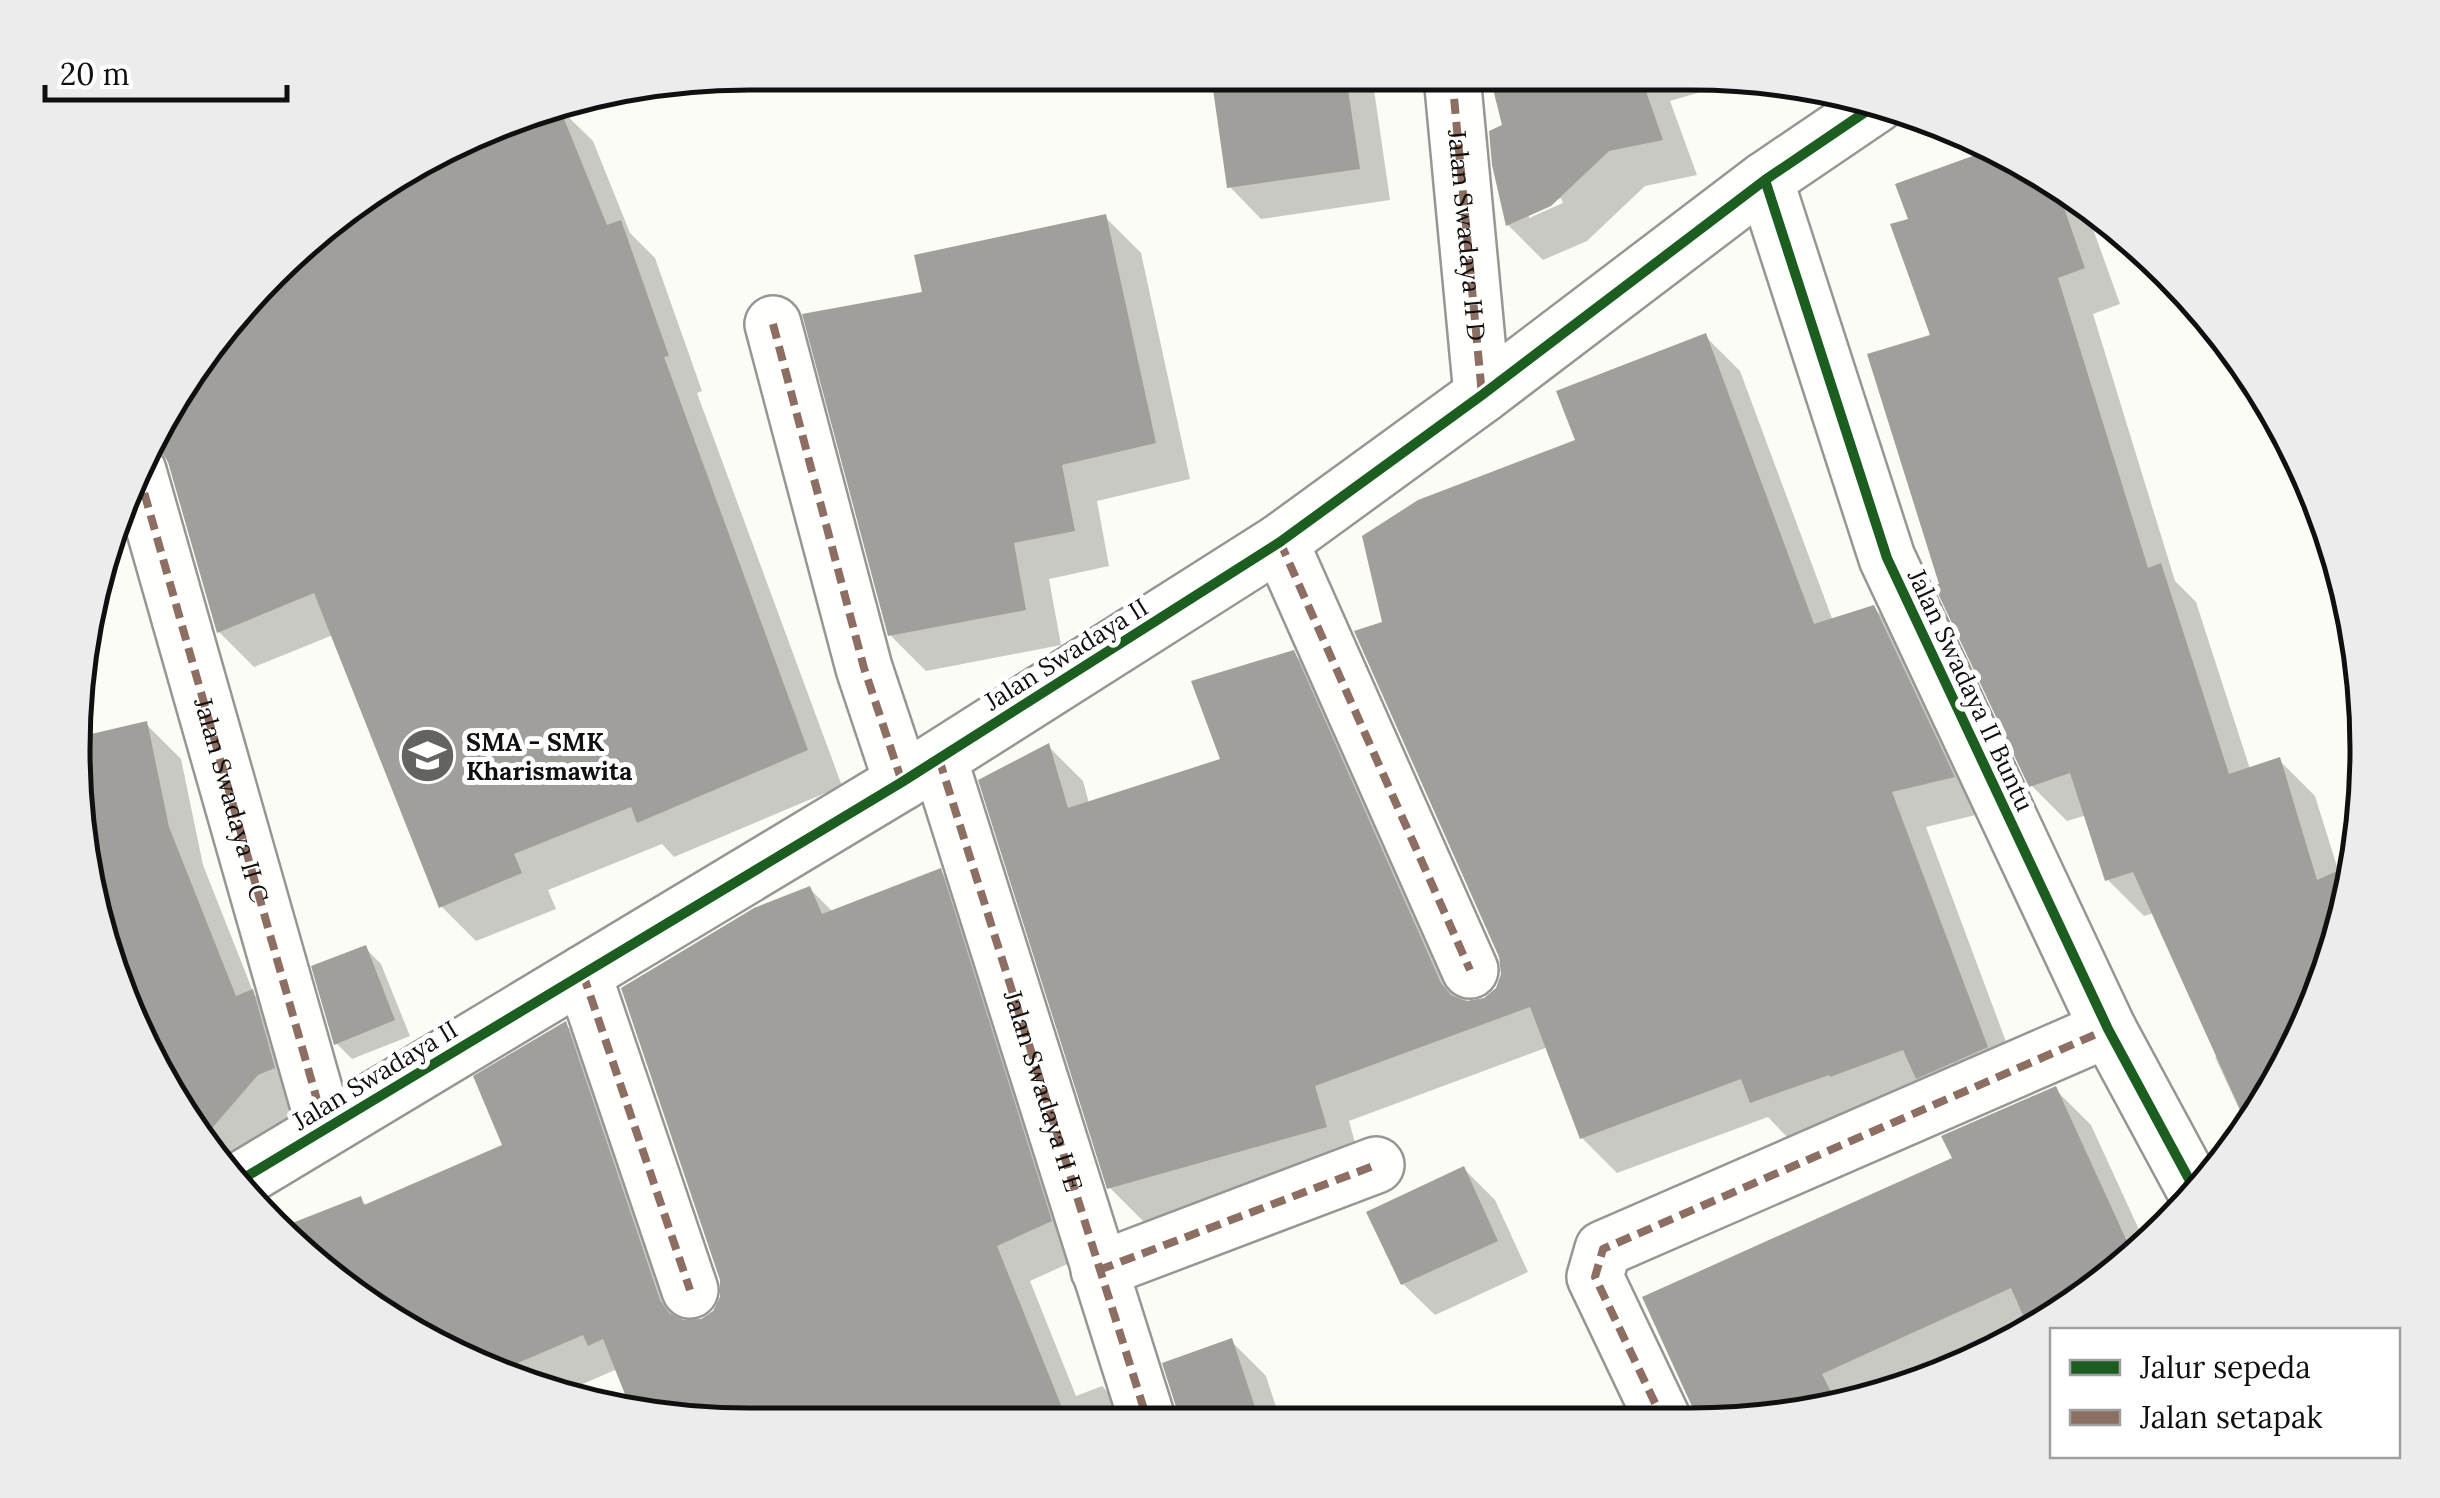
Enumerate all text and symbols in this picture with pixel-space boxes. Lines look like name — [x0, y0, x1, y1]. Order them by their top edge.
scale bar — [45, 40, 288, 102]
text: 20 m — [60, 55, 129, 93]
street label: Jalan Swadaya II D — [1441, 127, 1493, 343]
street label: Jalan Swadaya II Buntu — [1900, 563, 2041, 816]
street label: Jalan Swadaya II — [977, 591, 1154, 718]
street label: Jalan Swadaya II C — [187, 693, 276, 906]
school or university icon: SMA - SMK Kharismawita — [397, 726, 457, 786]
place label: SMA - SMK Kharismawita — [466, 726, 632, 787]
street label: Jalan Swadaya II E — [997, 985, 1090, 1196]
street label: Jalan Swadaya II — [286, 1013, 463, 1137]
legend — [2050, 1328, 2400, 1458]
text: Jalur sepeda — [2139, 1348, 2311, 1386]
text: Jalan setapak — [2139, 1398, 2323, 1436]

